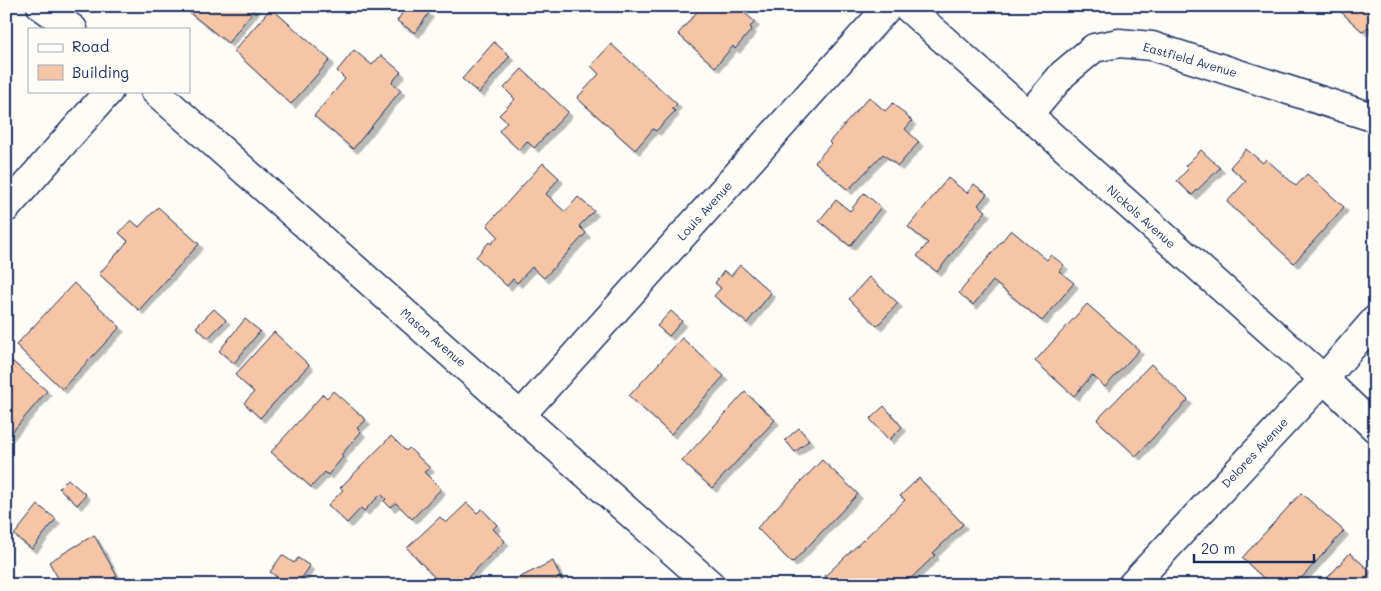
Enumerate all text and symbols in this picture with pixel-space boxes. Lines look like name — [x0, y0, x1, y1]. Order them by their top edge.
legend — [28, 28, 190, 92]
text: Road — [72, 36, 109, 56]
street label: Eastfield Avenue — [1141, 38, 1239, 80]
text: Building — [72, 62, 129, 82]
street label: Louis Avenue — [673, 177, 735, 243]
street label: Nickols Avenue — [1104, 181, 1179, 251]
street label: Mason Avenue — [397, 304, 470, 370]
street label: Delores Avenue — [1218, 414, 1291, 491]
scale bar — [1194, 531, 1314, 563]
text: 20 m — [1201, 538, 1235, 558]

